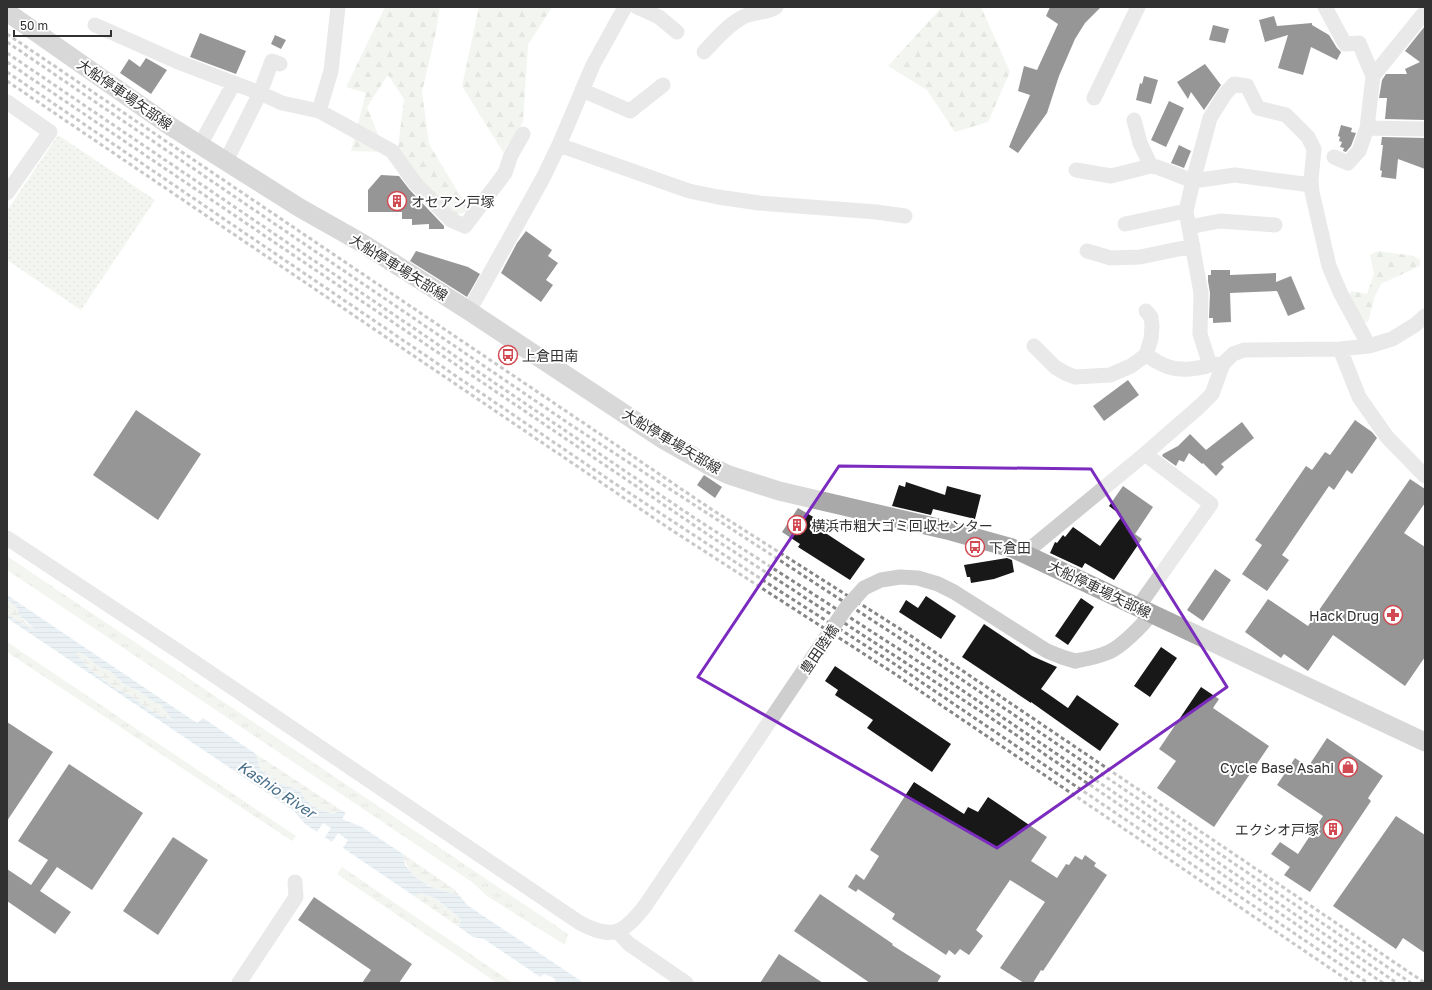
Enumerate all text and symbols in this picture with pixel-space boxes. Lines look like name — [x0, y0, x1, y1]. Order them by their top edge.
scale bar — [14, 12, 111, 38]
text: 50 m — [20, 18, 48, 33]
street label: 大船停車場矢部線 — [74, 55, 176, 133]
building icon: オセアン戸塚 — [386, 190, 408, 212]
place label: オセアン戸塚 — [411, 193, 494, 210]
street label: 大船停車場矢部線 — [347, 230, 451, 304]
bus stop icon: 上倉田南 — [497, 344, 519, 366]
place label: 上倉田南 — [522, 347, 578, 364]
street label: 大船停車場矢部線 — [620, 405, 724, 477]
building icon: 横浜市粗大ゴミ回収センター — [786, 514, 808, 536]
place label: 横浜市粗大ゴミ回収センター — [811, 517, 993, 534]
bus stop icon: 下倉田 — [964, 536, 986, 558]
place label: 下倉田 — [989, 539, 1031, 556]
street label: 大船停車場矢部線 — [1046, 557, 1154, 621]
pharmacy icon: Hack Drug — [1382, 604, 1404, 626]
place label: Hack Drug — [1309, 607, 1379, 624]
street label: 豊田陸橋 — [796, 621, 842, 677]
shop icon: Cycle Base Asahi — [1337, 756, 1359, 778]
water label: Kashio River — [235, 757, 321, 823]
place label: Cycle Base Asahi — [1220, 759, 1334, 776]
building icon: エクシオ戸塚 — [1322, 818, 1344, 840]
place label: エクシオ戸塚 — [1235, 821, 1319, 838]

